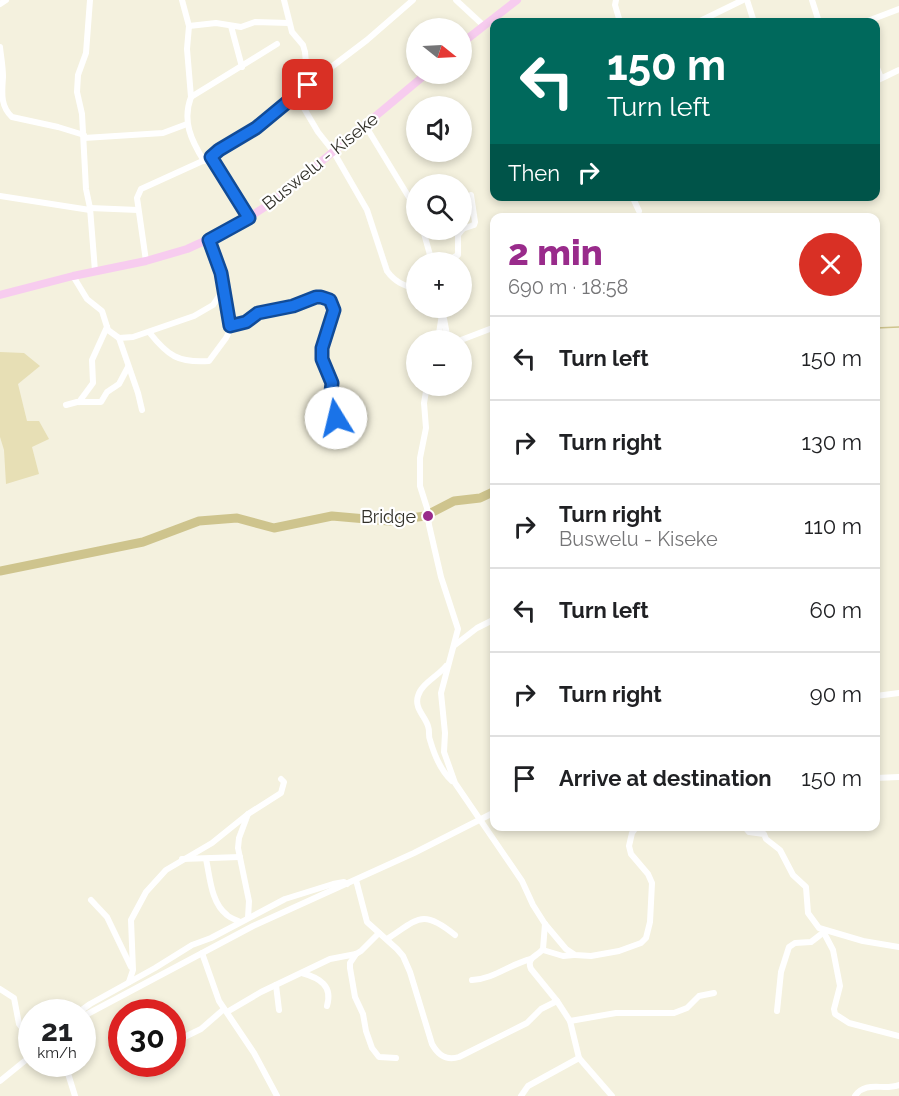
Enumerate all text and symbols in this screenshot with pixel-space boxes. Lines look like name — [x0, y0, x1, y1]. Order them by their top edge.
north arrow — [406, 18, 472, 84]
map controls — [406, 18, 472, 396]
text: 150 m — [607, 41, 726, 90]
icon: left — [508, 42, 586, 120]
pin — [282, 59, 333, 110]
icon: arrive — [291, 68, 324, 101]
text: Turn left — [607, 91, 710, 122]
button: sound — [406, 96, 472, 162]
street label: Buswelu - Kiseke — [258, 108, 382, 214]
icon: right — [572, 156, 605, 189]
text: Then — [508, 160, 560, 186]
button: search — [406, 174, 472, 240]
text: 2 min — [508, 231, 603, 273]
button: close — [799, 233, 862, 296]
button: + — [406, 252, 472, 318]
text: 690 m · 18:58 — [508, 275, 628, 299]
button: − — [406, 330, 472, 396]
icon: left — [508, 342, 541, 375]
text: Turn left — [559, 345, 649, 371]
text: 150 m — [801, 345, 862, 371]
position arrow — [304, 386, 368, 450]
icon: right — [508, 426, 541, 459]
text: Turn right — [559, 429, 662, 455]
text: 130 m — [802, 429, 862, 455]
text: Turn right — [559, 501, 662, 527]
place label: Bridge — [361, 506, 416, 527]
marker: Bridge — [421, 509, 435, 523]
icon: right — [508, 510, 541, 543]
text: 110 m — [804, 513, 862, 539]
text: Buswelu - Kiseke — [559, 527, 718, 551]
icon: left — [508, 594, 541, 627]
text: Turn left — [559, 597, 649, 623]
text: 60 m — [809, 597, 862, 623]
icon: right — [508, 678, 541, 711]
text: Turn right — [559, 681, 662, 707]
text: 90 m — [810, 681, 862, 707]
icon: arrive — [508, 762, 541, 795]
text: Arrive at destination — [559, 765, 772, 791]
text: 150 m — [801, 765, 862, 791]
speed limit sign: 30 — [108, 999, 186, 1077]
text: 21 — [41, 1013, 73, 1048]
text: km/h — [37, 1044, 77, 1062]

